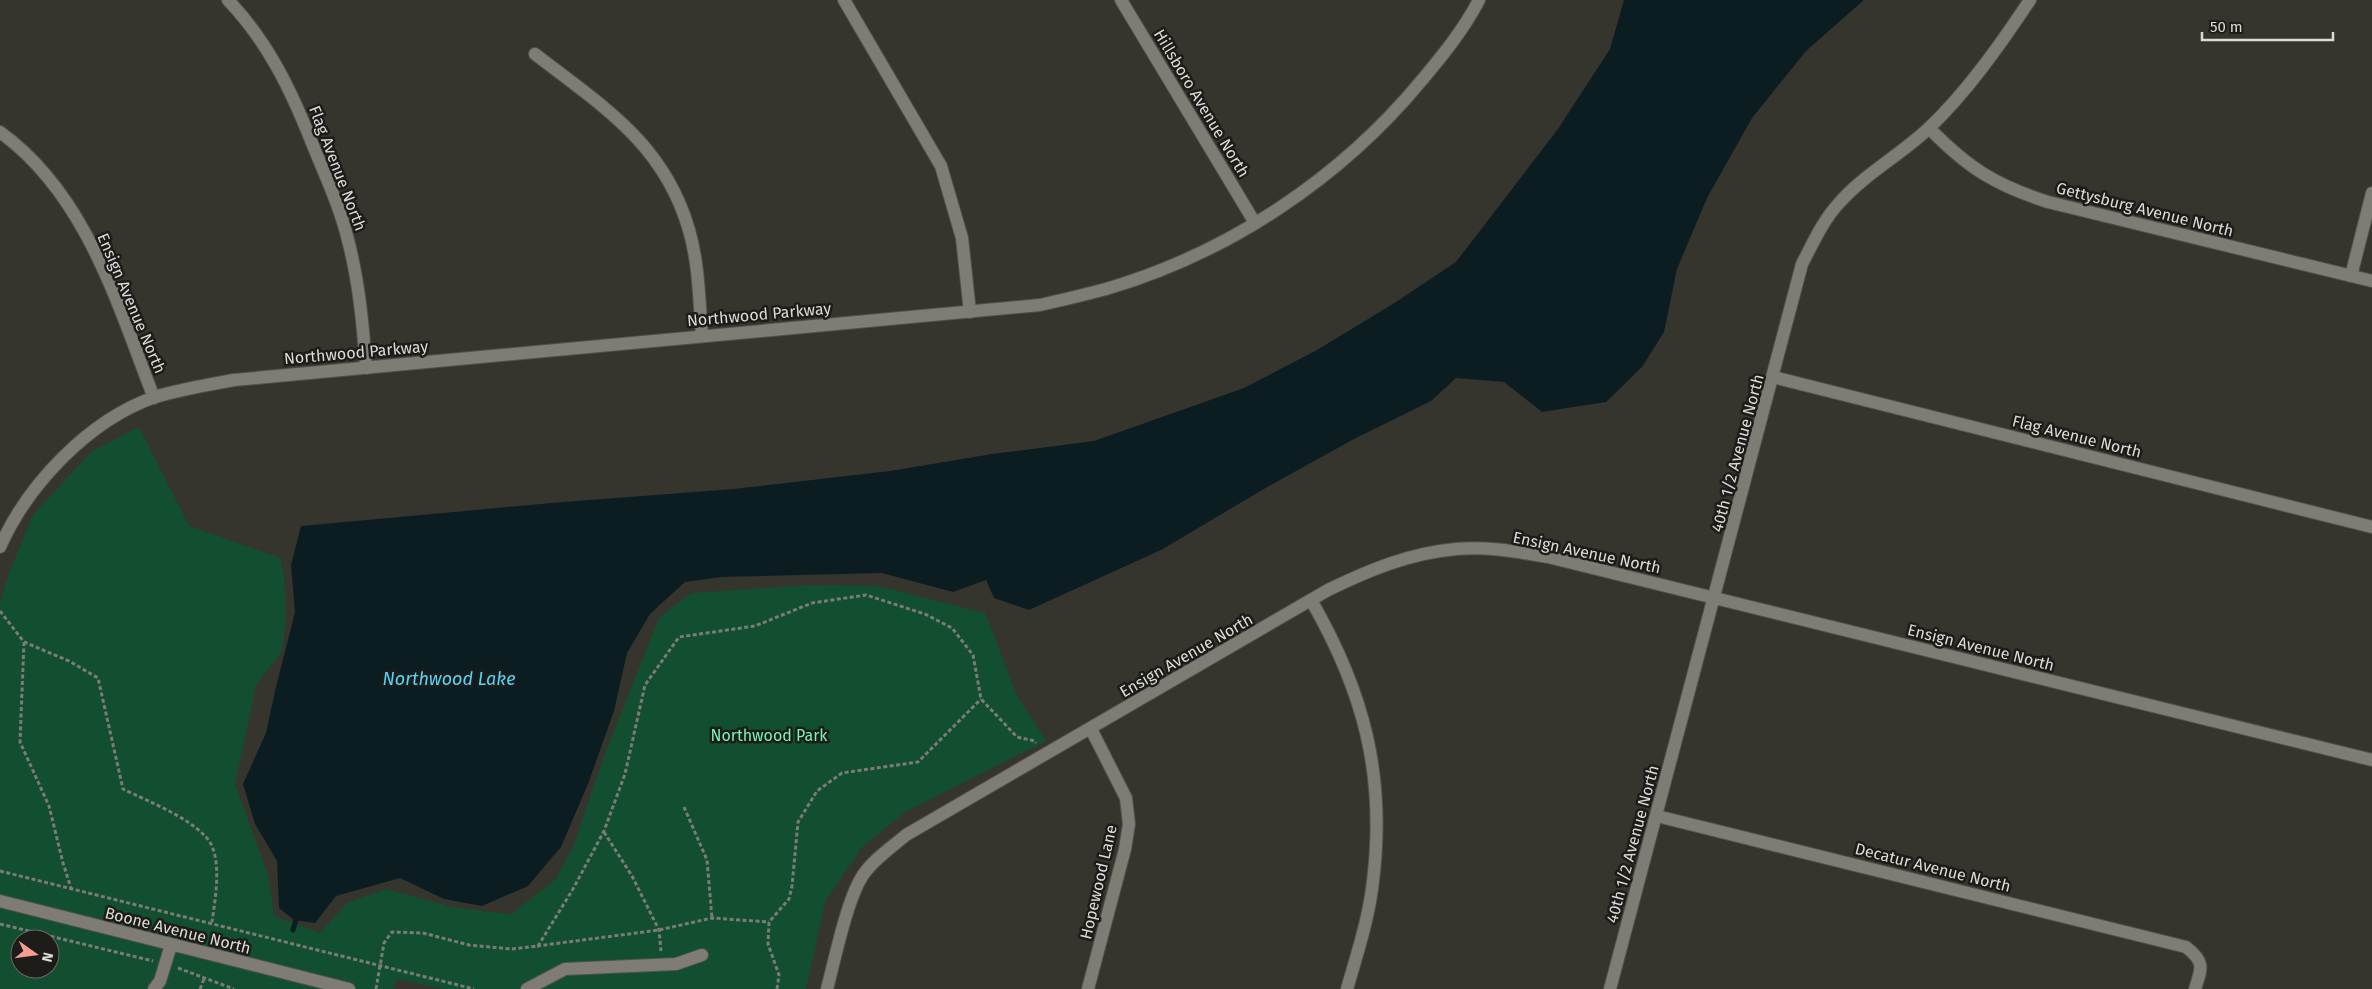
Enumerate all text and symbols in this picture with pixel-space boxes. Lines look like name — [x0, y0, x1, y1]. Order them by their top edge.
scale bar — [2202, 10, 2333, 42]
text: 50 m — [2210, 18, 2243, 36]
street label: Hillsboro Avenue North — [1150, 26, 1253, 181]
street label: Flag Avenue North — [305, 103, 370, 233]
street label: Gettysburg Avenue North — [2054, 178, 2235, 241]
street label: Ensign Avenue North — [93, 230, 170, 376]
street label: Northwood Parkway — [686, 299, 832, 330]
street label: Northwood Parkway — [283, 337, 429, 368]
street label: 40th 1/2 Avenue North — [1707, 372, 1768, 534]
street label: Flag Avenue North — [2010, 411, 2143, 462]
street label: Ensign Avenue North — [1511, 528, 1663, 577]
street label: Ensign Avenue North — [1116, 610, 1256, 701]
street label: Ensign Avenue North — [1905, 620, 2056, 675]
water label: Northwood Lake — [383, 668, 515, 690]
park label: Northwood Park — [710, 726, 828, 745]
street label: 40th 1/2 Avenue North — [1602, 763, 1663, 925]
street label: Hopewood Lane — [1076, 823, 1121, 941]
street label: Decatur Avenue North — [1853, 839, 2013, 896]
street label: Boone Avenue North — [103, 903, 253, 958]
north arrow — [10, 929, 60, 979]
text: N — [38, 950, 57, 964]

